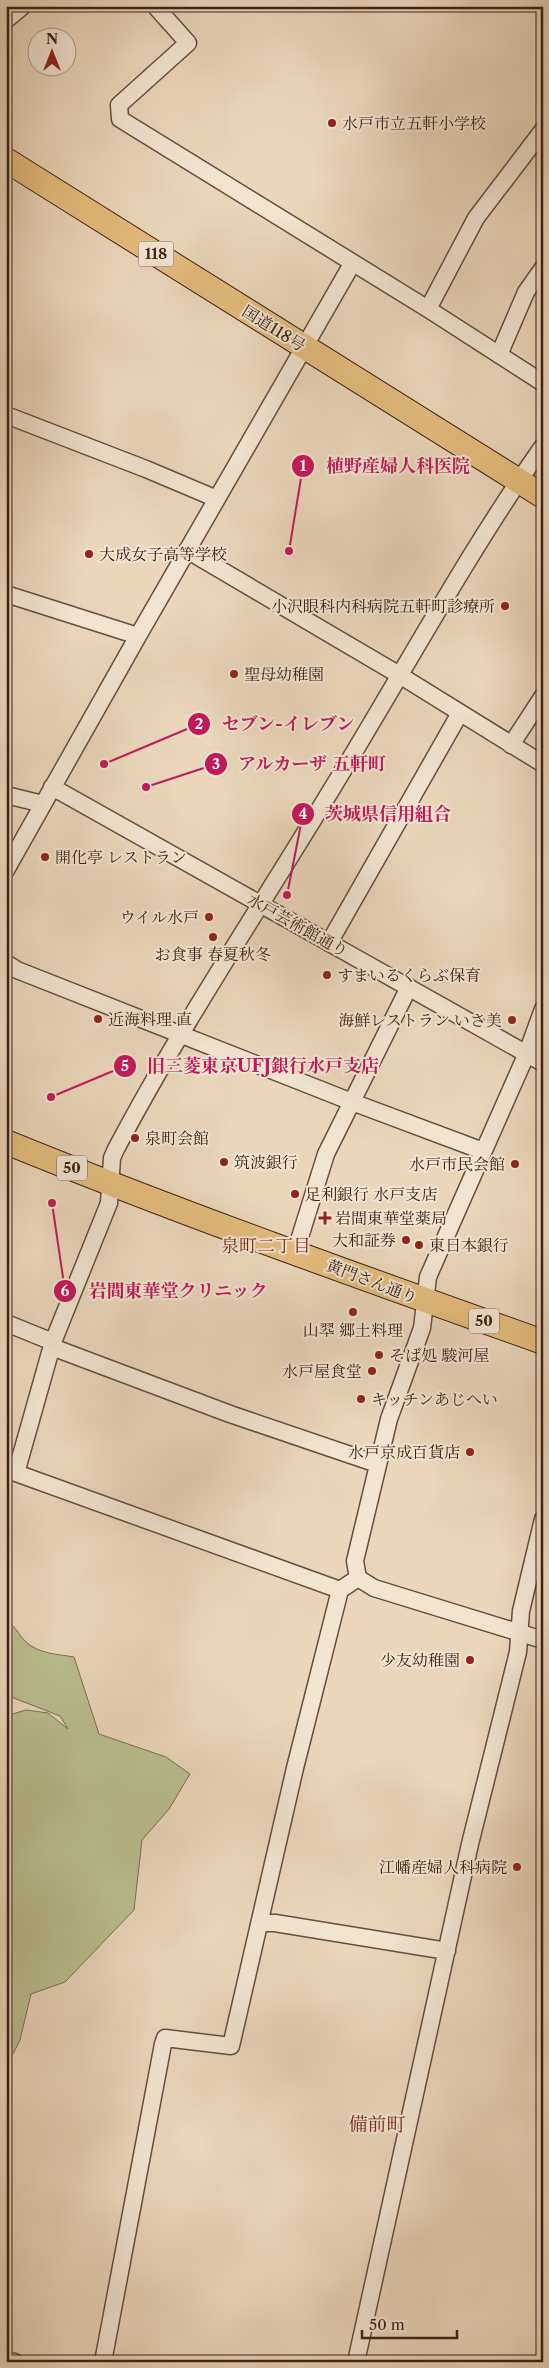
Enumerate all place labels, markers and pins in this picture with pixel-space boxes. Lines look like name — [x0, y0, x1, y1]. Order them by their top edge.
place label: 水戸市立五軒小学校 — [342, 113, 486, 133]
marker: 水戸市立五軒小学校 — [326, 117, 338, 129]
callout: 植野産婦人科医院 — [291, 450, 480, 483]
place label: 大成女子高等学校 — [99, 544, 227, 564]
marker: 大成女子高等学校 — [83, 548, 95, 560]
place label: 小沢眼科内科病院五軒町診療所 — [271, 596, 495, 616]
marker: 小沢眼科内科病院五軒町診療所 — [499, 600, 511, 612]
place label: 聖母幼稚園 — [244, 664, 324, 684]
marker: 聖母幼稚園 — [228, 668, 240, 680]
callout: セブン-イレブン — [186, 707, 365, 740]
callout: アルカーザ 五軒町 — [203, 747, 397, 780]
callout: 茨城県信用組合 — [290, 798, 461, 831]
place label: 開化亭 レストラン — [55, 847, 187, 867]
marker: 開化亭 レストラン — [39, 851, 51, 863]
place label: ウイル水戸 — [119, 907, 199, 927]
marker: ウイル水戸 — [203, 911, 215, 923]
marker: お食事 春夏秋冬 — [207, 931, 219, 943]
place label: お食事 春夏秋冬 — [155, 944, 271, 964]
place label: すまいるくらぶ保育 — [337, 965, 481, 985]
marker: すまいるくらぶ保育 — [321, 969, 333, 981]
place label: 近海料理 直 — [108, 1009, 192, 1029]
place label: 海鮮レストラン いさ美 — [338, 1010, 502, 1030]
marker: 近海料理 直 — [92, 1013, 104, 1025]
marker: 海鮮レストラン いさ美 — [506, 1014, 518, 1026]
callout: 旧三菱東京UFJ銀行水戸支店 — [112, 1050, 389, 1083]
place label: 泉町会館 — [145, 1128, 209, 1148]
marker: 泉町会館 — [129, 1132, 141, 1144]
place label: 筑波銀行 — [234, 1152, 298, 1172]
place label: 水戸市民会館 — [409, 1154, 505, 1174]
marker: 筑波銀行 — [218, 1156, 230, 1168]
marker: 水戸市民会館 — [509, 1158, 521, 1170]
place label: 足利銀行 水戸支店 — [305, 1184, 437, 1204]
marker: 足利銀行 水戸支店 — [289, 1188, 301, 1200]
place label: 岩間東華堂薬局 — [335, 1208, 447, 1228]
marker: 岩間東華堂薬局 — [319, 1212, 331, 1224]
place label: 大和証券 — [332, 1230, 396, 1250]
marker: 大和証券 — [400, 1234, 412, 1246]
place label: 東日本銀行 — [429, 1235, 509, 1255]
marker: 東日本銀行 — [413, 1239, 425, 1251]
callout: 岩間東華堂クリニック — [53, 1274, 278, 1307]
marker: 山翆 郷土料理 — [347, 1306, 359, 1318]
place label: 山翆 郷土料理 — [303, 1320, 403, 1340]
place label: そば処 駿河屋 — [389, 1345, 489, 1365]
marker: そば処 駿河屋 — [373, 1349, 385, 1361]
place label: 水戸屋食堂 — [282, 1361, 362, 1381]
marker: 水戸屋食堂 — [366, 1365, 378, 1377]
place label: キッチンあじへい — [371, 1389, 498, 1409]
marker: キッチンあじへい — [355, 1393, 367, 1405]
place label: 水戸京成百貨店 — [348, 1442, 460, 1462]
marker: 水戸京成百貨店 — [464, 1446, 476, 1458]
place label: 少友幼稚園 — [380, 1650, 460, 1670]
marker: 少友幼稚園 — [464, 1654, 476, 1666]
place label: 江幡産婦人科病院 — [379, 1857, 507, 1877]
marker: 江幡産婦人科病院 — [511, 1861, 523, 1873]

